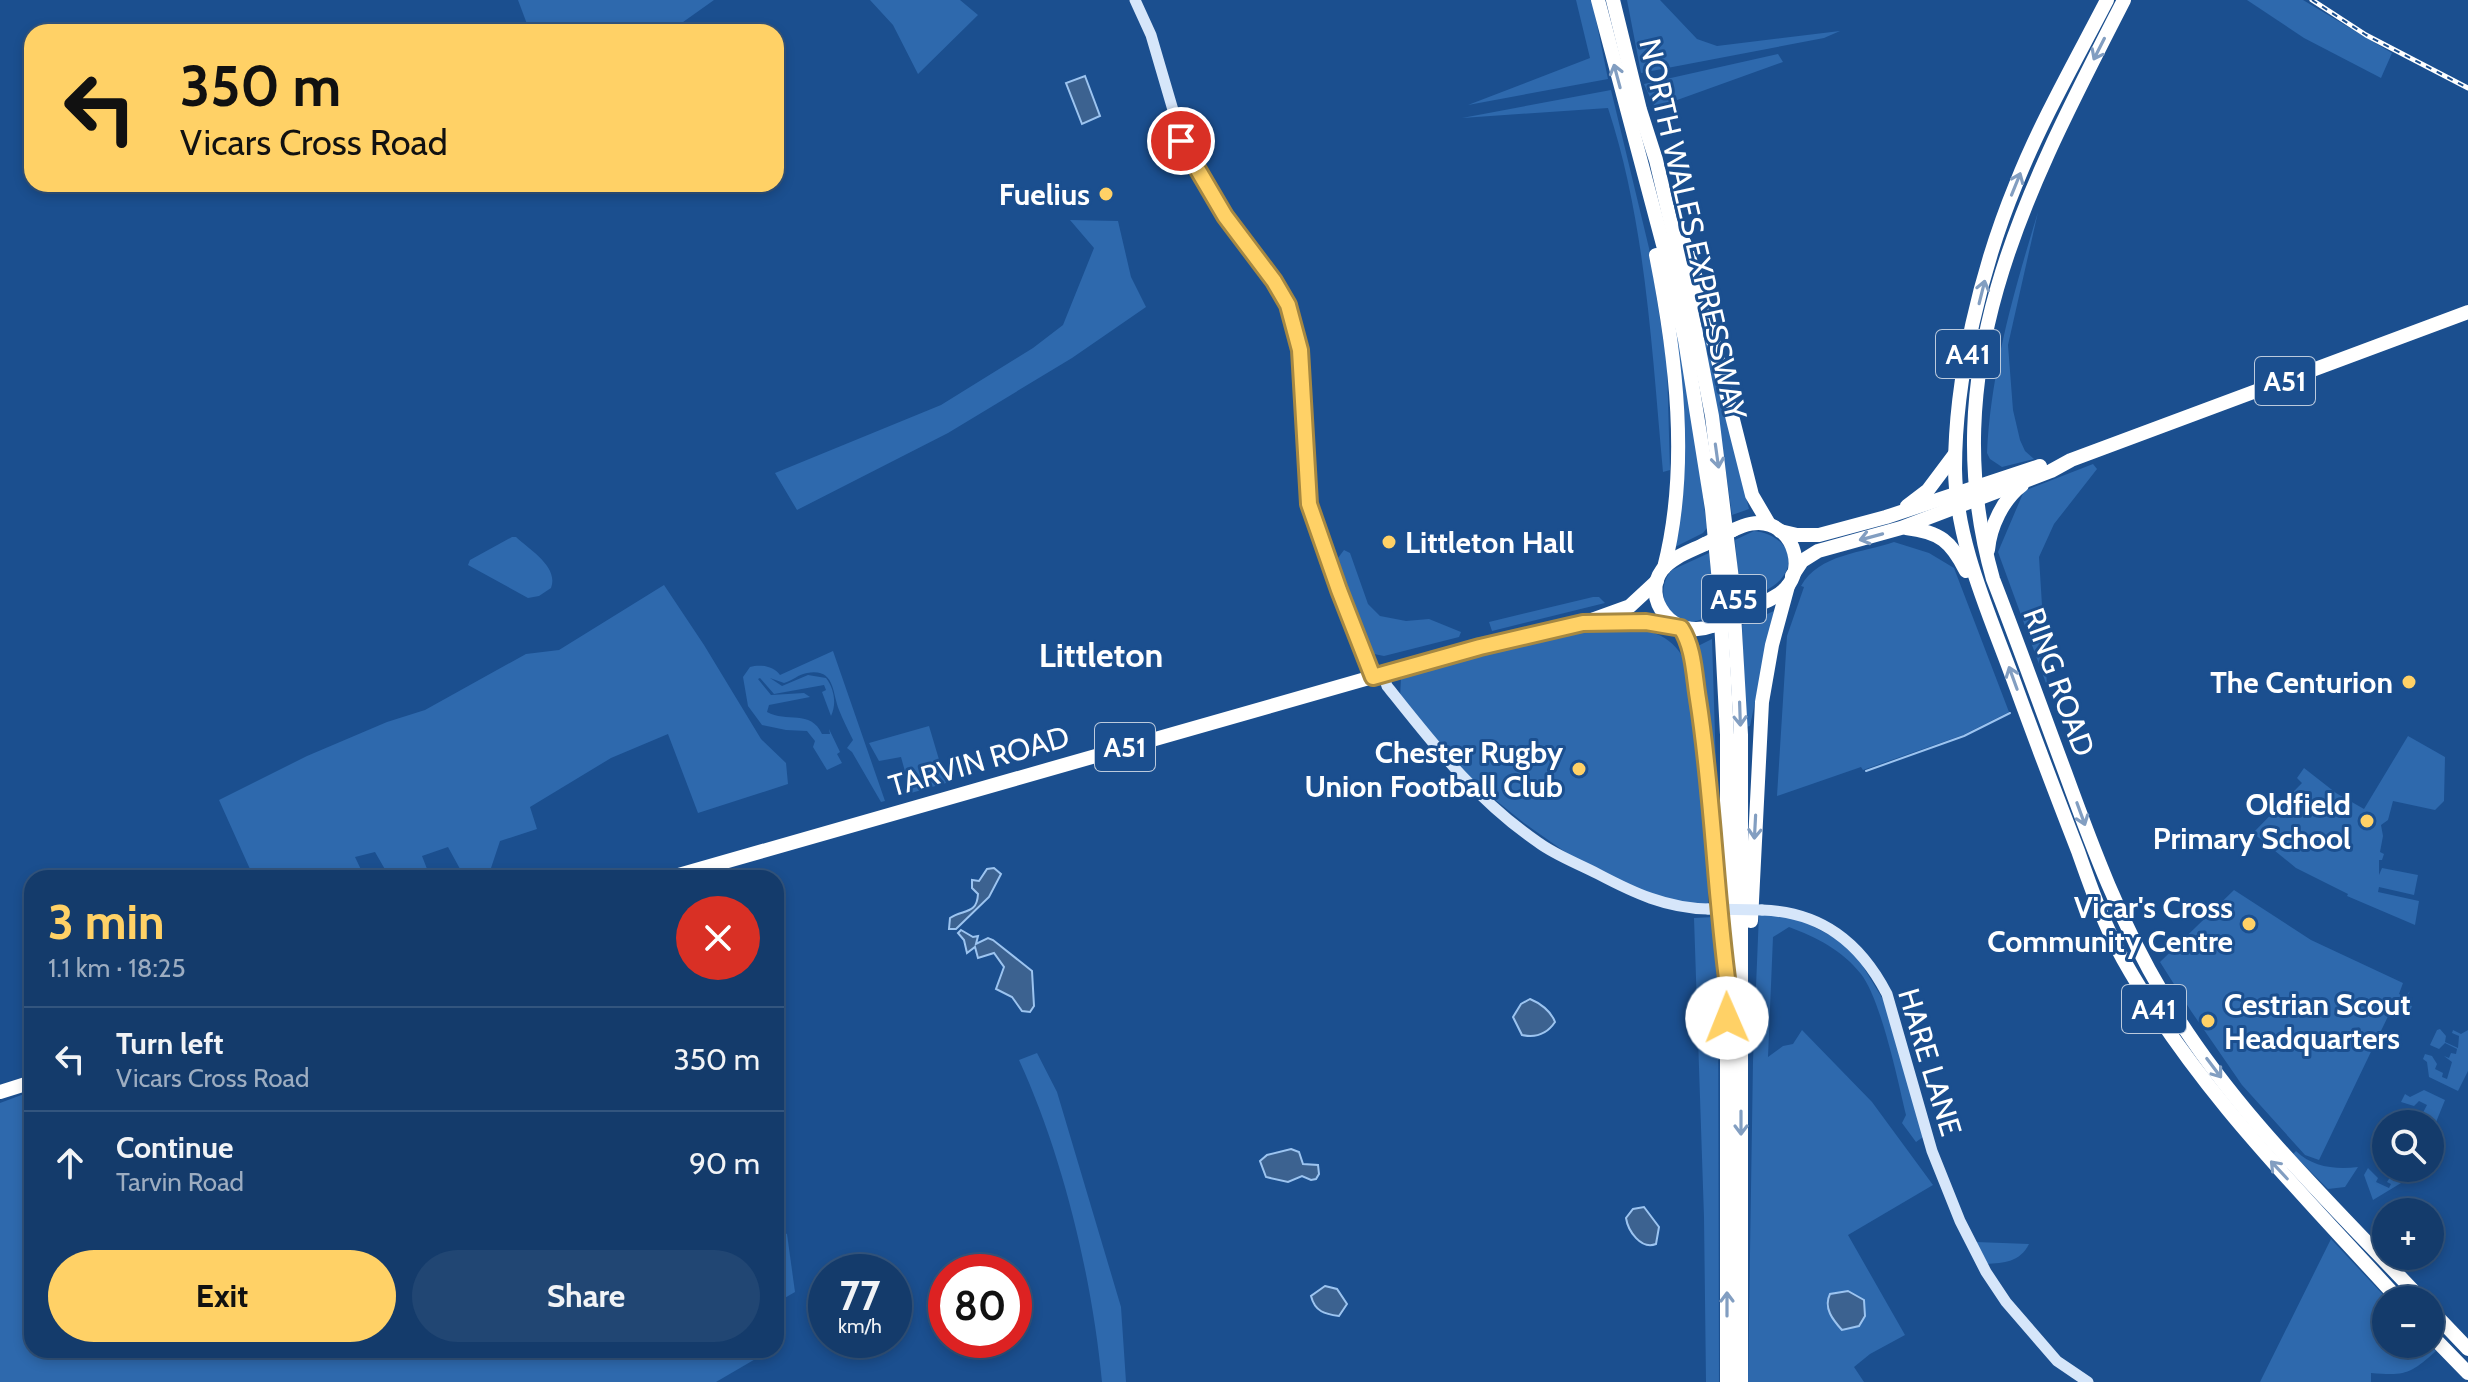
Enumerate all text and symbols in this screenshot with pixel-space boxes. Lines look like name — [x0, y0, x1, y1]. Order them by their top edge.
street label: NORTH WALES EXPRESSWAY — [1631, 35, 1755, 424]
one-way arrow — [2091, 36, 2106, 60]
text: 350 m — [180, 52, 341, 120]
icon: left — [48, 56, 152, 160]
one-way arrow — [1608, 64, 1623, 90]
pin — [1147, 107, 1215, 175]
icon: arrive — [1159, 119, 1203, 163]
text: Vicars Cross Road — [180, 120, 448, 164]
one-way arrow — [2010, 172, 2024, 197]
place label: Fuelius — [999, 176, 1090, 213]
marker: Fuelius — [1097, 185, 1115, 203]
one-way arrow — [1975, 279, 1990, 305]
road number: A41 — [1936, 330, 2000, 378]
road number: A51 — [2255, 357, 2315, 405]
one-way arrow — [1710, 443, 1725, 468]
place label: Littleton Hall — [1405, 524, 1574, 561]
one-way arrow — [1859, 530, 1884, 545]
marker: Littleton Hall — [1380, 533, 1398, 551]
road number: A55 — [1702, 575, 1766, 623]
street label: RING ROAD — [2015, 603, 2103, 761]
district label: Littleton — [1039, 634, 1163, 676]
place label: The Centurion — [2210, 664, 2393, 701]
one-way arrow — [2005, 666, 2019, 691]
marker: The Centurion — [2400, 673, 2418, 691]
one-way arrow — [1732, 700, 1747, 727]
street label: TARVIN ROAD — [885, 718, 1073, 804]
road number: A51 — [1095, 723, 1155, 771]
place label: Chester Rugby Union Football Club — [1304, 734, 1564, 805]
marker: Chester Rugby Union Football Club — [1570, 760, 1588, 778]
place label: Oldfield Primary School — [2153, 786, 2351, 857]
one-way arrow — [2074, 801, 2089, 826]
marker: Oldfield Primary School — [2358, 812, 2376, 830]
one-way arrow — [1747, 813, 1762, 840]
place label: Vicar's Cross Community Centre — [1987, 889, 2233, 960]
text: 3 min — [48, 893, 164, 951]
button: close — [676, 896, 760, 980]
marker: Vicar's Cross Community Centre — [2240, 915, 2258, 933]
text: 1.1 km · 18:25 — [48, 952, 186, 984]
position arrow — [1685, 976, 1769, 1060]
street label: HARE LANE — [1890, 984, 1970, 1140]
road number: A41 — [2122, 985, 2186, 1033]
place label: Cestrian Scout Headquarters — [2224, 986, 2411, 1057]
marker: Cestrian Scout Headquarters — [2199, 1012, 2217, 1030]
text: Turn left — [116, 1025, 224, 1062]
icon: left — [48, 1037, 92, 1081]
text: 350 m — [674, 1041, 760, 1078]
one-way arrow — [2205, 1057, 2222, 1078]
text: Vicars Cross Road — [116, 1062, 309, 1094]
one-way arrow — [1733, 1109, 1749, 1136]
map controls — [2372, 1110, 2444, 1358]
button: search — [2372, 1110, 2444, 1182]
text: Continue — [116, 1129, 233, 1166]
icon: ahead — [48, 1141, 92, 1185]
text: 90 m — [689, 1145, 760, 1182]
one-way arrow — [2271, 1161, 2289, 1181]
text: Tarvin Road — [116, 1166, 244, 1198]
button: + — [2372, 1198, 2444, 1270]
button: Exit — [48, 1250, 396, 1342]
button: Share — [412, 1250, 760, 1342]
speed limit sign: 80 — [928, 1254, 1032, 1358]
text: 77 — [840, 1271, 880, 1320]
button: − — [2372, 1286, 2444, 1358]
one-way arrow — [1719, 1291, 1735, 1318]
text: km/h — [838, 1314, 882, 1338]

